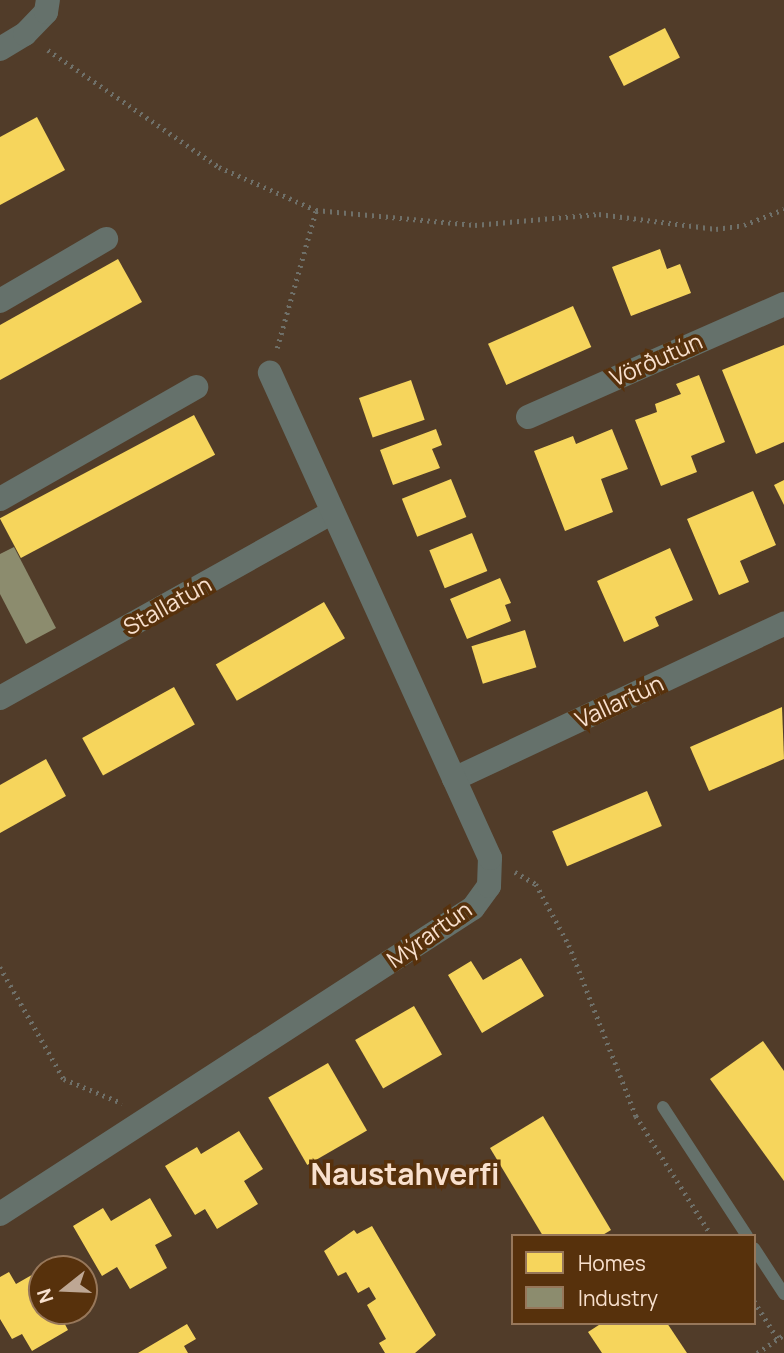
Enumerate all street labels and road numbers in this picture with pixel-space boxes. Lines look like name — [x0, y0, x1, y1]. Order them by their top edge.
street label: Vörðutún — [606, 326, 706, 392]
street label: Stallatún — [118, 570, 216, 640]
street label: Vallartún — [571, 669, 667, 733]
street label: Mýrartún — [381, 895, 477, 973]

